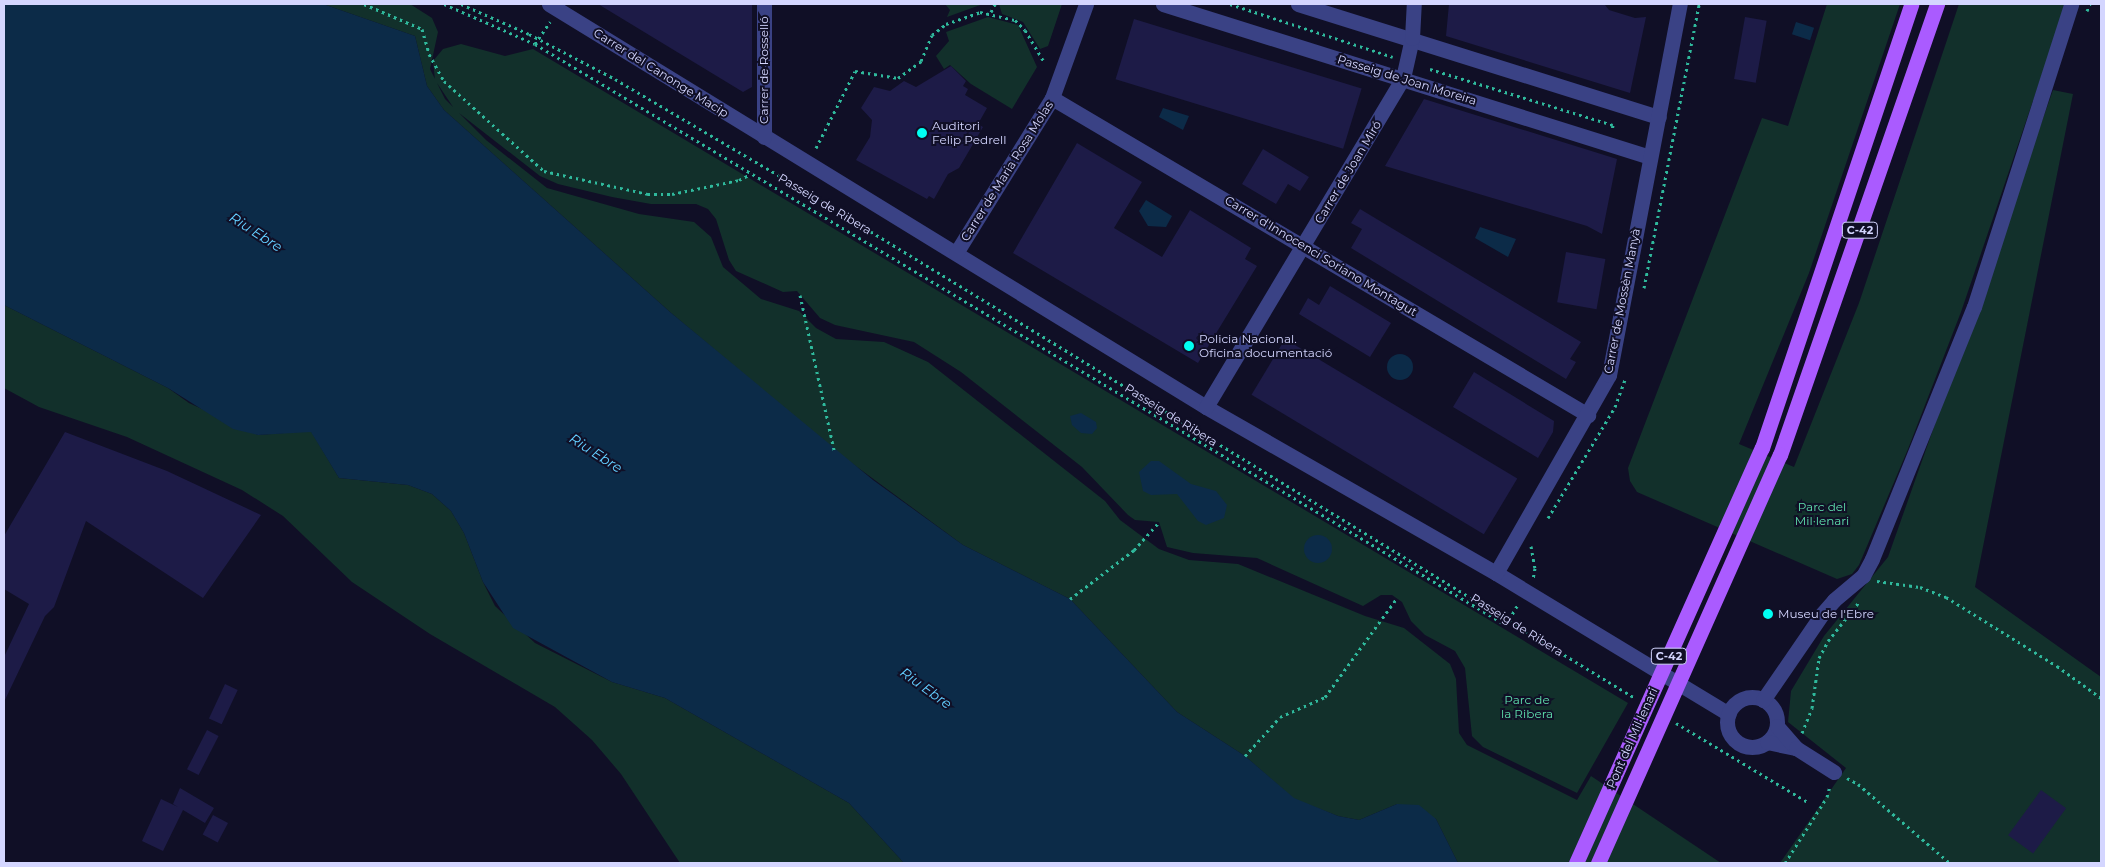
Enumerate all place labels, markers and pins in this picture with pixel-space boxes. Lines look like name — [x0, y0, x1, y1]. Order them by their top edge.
place label: Auditori Felip Pedrell — [932, 119, 1007, 147]
marker: Auditori Felip Pedrell — [916, 127, 928, 139]
place label: Policia Nacional. Oficina documentació — [1199, 332, 1332, 360]
marker: Policia Nacional. Oficina documentació — [1183, 340, 1195, 352]
place label: Museu de l'Ebre — [1778, 607, 1874, 621]
marker: Museu de l'Ebre — [1762, 608, 1774, 620]

